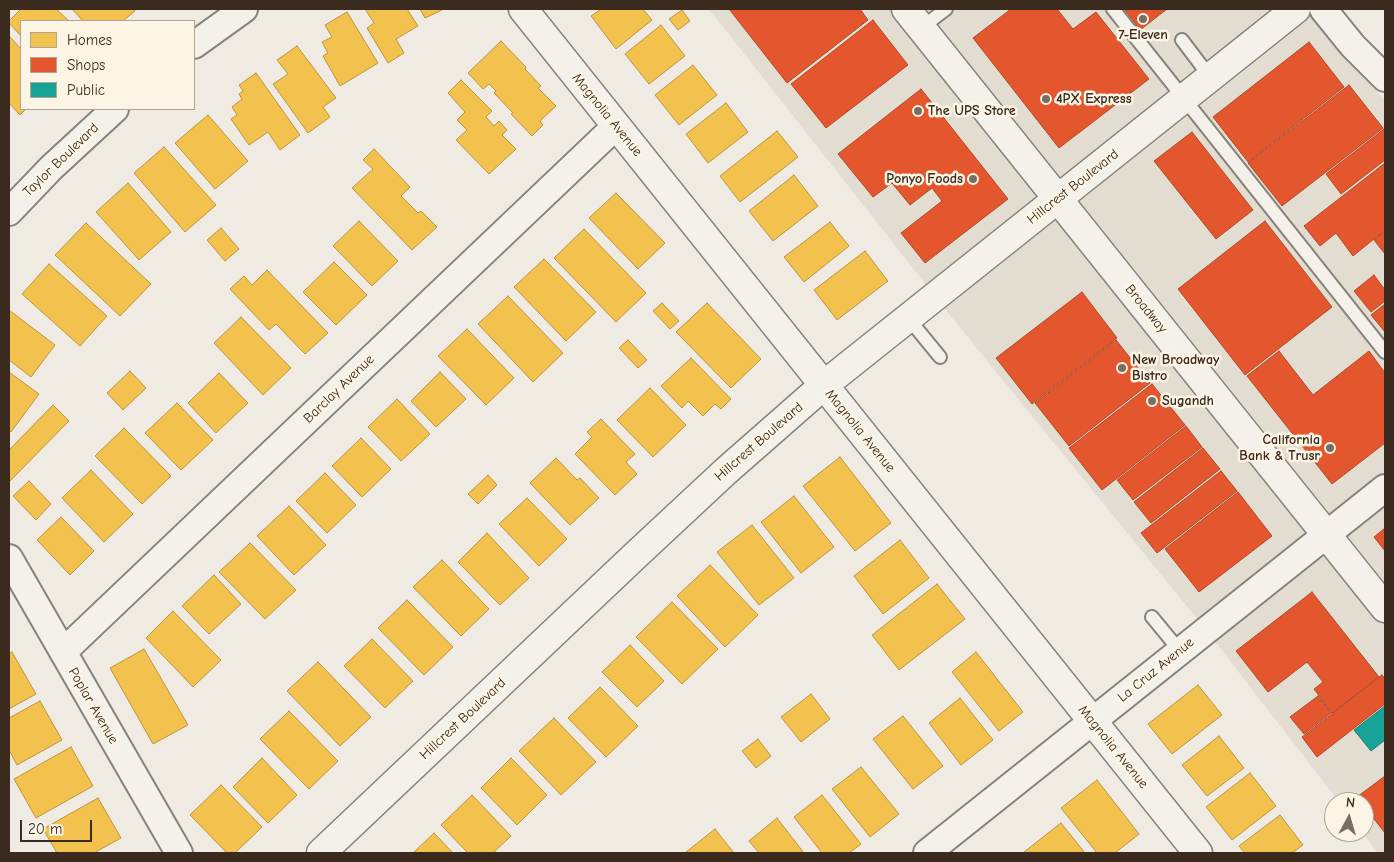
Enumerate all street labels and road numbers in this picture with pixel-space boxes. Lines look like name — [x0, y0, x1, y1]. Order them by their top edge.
street label: Magnolia Avenue — [568, 70, 646, 160]
street label: Taylor Boulevard — [20, 120, 102, 200]
street label: Hillcrest Boulevard — [1024, 146, 1122, 228]
street label: Broadway — [1121, 281, 1171, 337]
street label: Barclay Avenue — [300, 351, 378, 427]
street label: Magnolia Avenue — [821, 386, 899, 476]
street label: Hillcrest Boulevard — [711, 399, 807, 485]
street label: La Cruz Avenue — [1114, 634, 1198, 706]
street label: Poplar Avenue — [64, 665, 122, 747]
street label: Hillcrest Boulevard — [416, 675, 510, 763]
street label: Magnolia Avenue — [1074, 702, 1152, 792]

